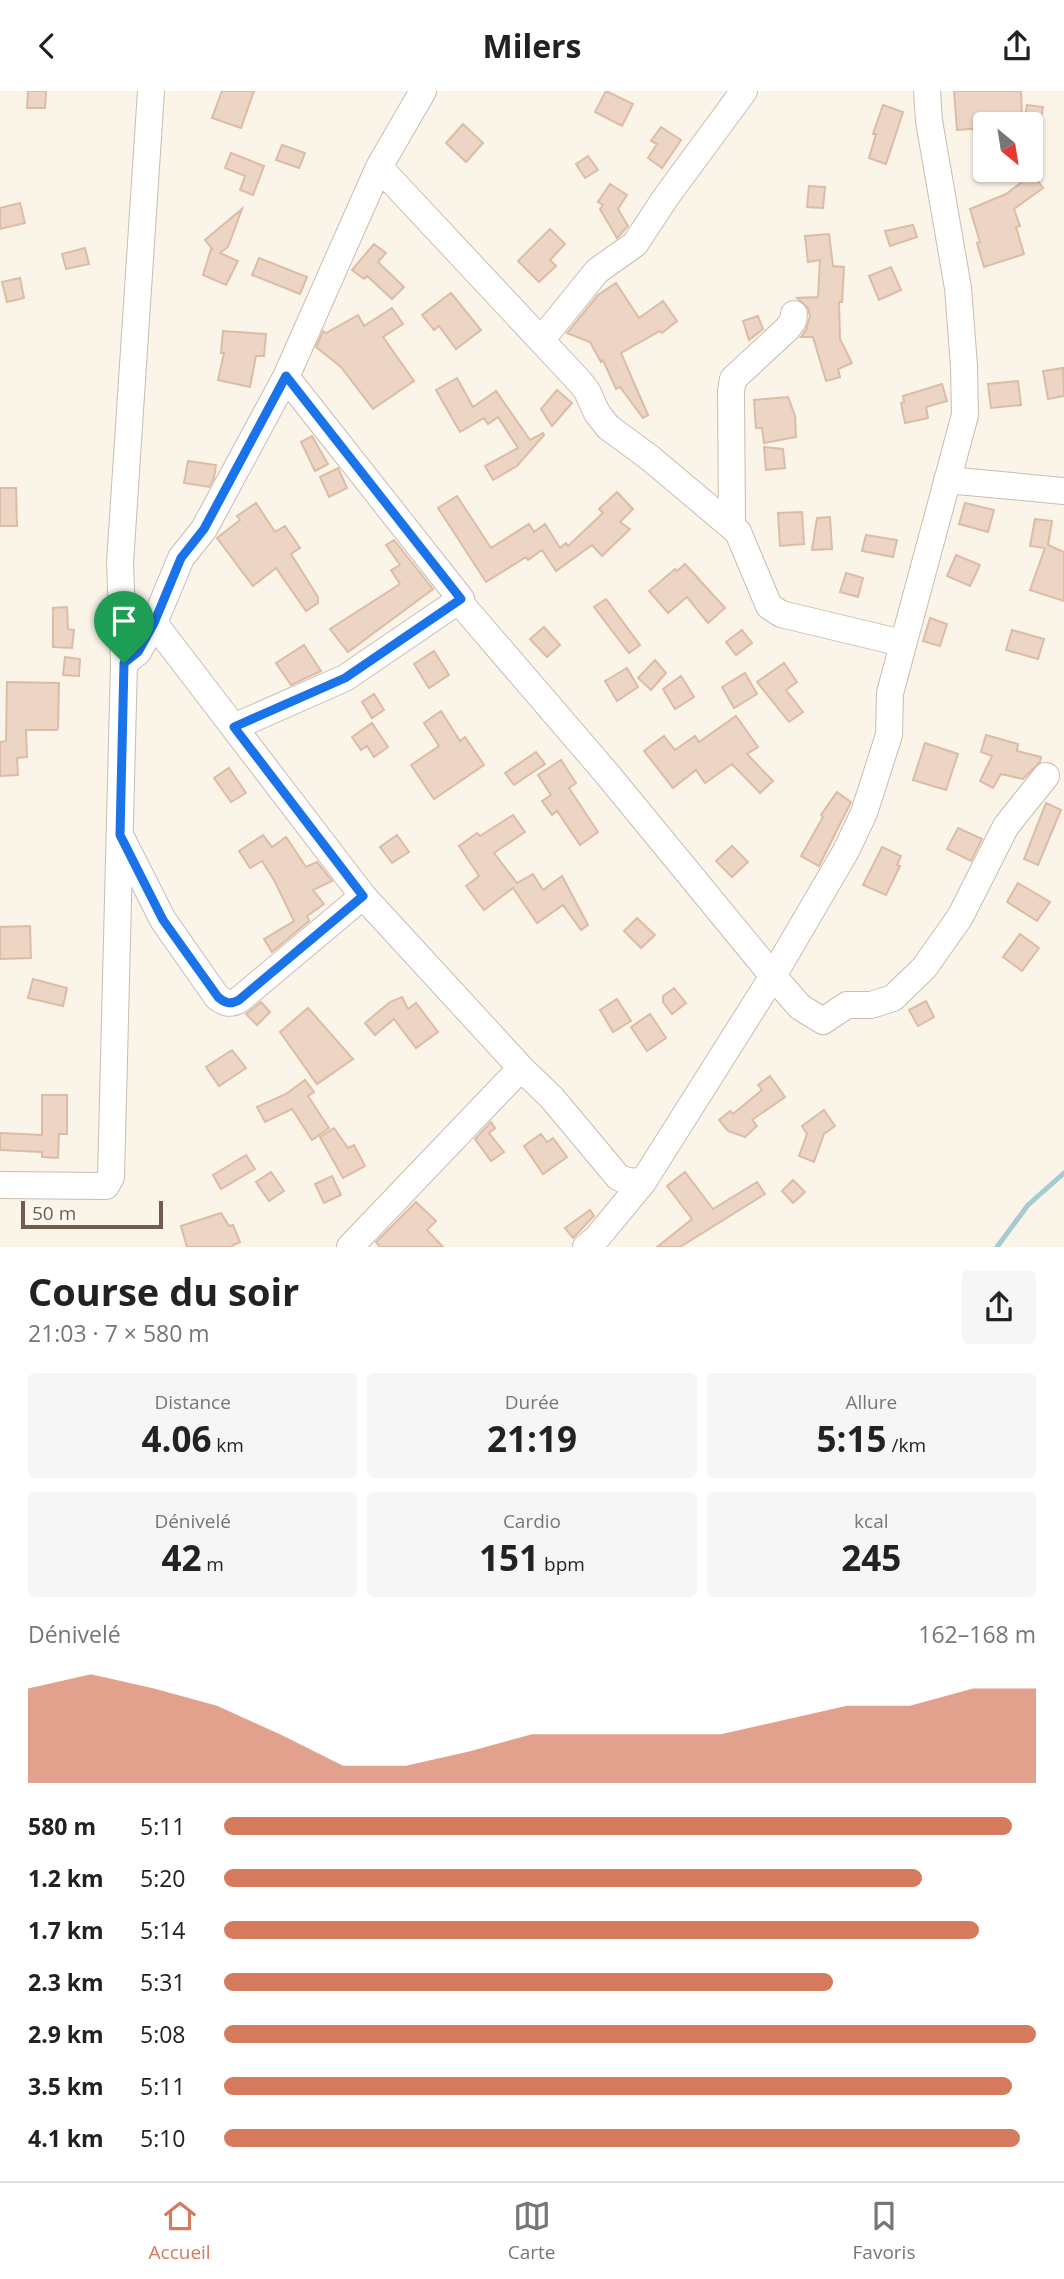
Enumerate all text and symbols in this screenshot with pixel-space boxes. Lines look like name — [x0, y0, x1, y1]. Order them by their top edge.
text: Milers — [482, 24, 582, 67]
icon: back — [28, 27, 66, 65]
icon: share — [998, 27, 1036, 65]
north arrow — [973, 112, 1043, 182]
map controls — [973, 112, 1043, 182]
pin — [94, 591, 154, 663]
icon: arrive — [105, 602, 143, 640]
scale bar — [21, 1197, 163, 1229]
text: 50 m — [32, 1200, 76, 1226]
text: Course du soir — [28, 1265, 299, 1317]
button: share — [962, 1270, 1036, 1344]
text: 21:03 · 7 × 580 m — [28, 1317, 210, 1349]
text: Distance — [154, 1389, 231, 1415]
text: Durée — [505, 1389, 559, 1415]
text: Allure — [845, 1389, 897, 1415]
text: 4.06 — [141, 1415, 211, 1462]
text: 21:19 — [487, 1415, 577, 1462]
text: 5:15 — [817, 1415, 887, 1462]
text: km — [211, 1432, 244, 1458]
text: /km — [887, 1432, 926, 1458]
text: Dénivelé — [154, 1508, 231, 1534]
text: Cardio — [503, 1508, 561, 1534]
text: kcal — [854, 1508, 889, 1534]
text: 42 — [161, 1534, 201, 1581]
text: 151 — [479, 1534, 539, 1581]
text: 245 — [841, 1534, 901, 1581]
text: m — [201, 1551, 224, 1577]
text: bpm — [539, 1551, 585, 1577]
text: Dénivelé — [28, 1618, 121, 1650]
text: 162–168 m — [918, 1618, 1036, 1650]
text: 580 m — [28, 1810, 96, 1842]
text: 5:11 — [140, 1810, 186, 1842]
text: 1.2 km — [28, 1862, 104, 1894]
text: 5:20 — [140, 1862, 186, 1894]
text: 1.7 km — [28, 1914, 104, 1946]
text: 5:14 — [140, 1914, 186, 1946]
text: 2.3 km — [28, 1966, 104, 1998]
text: 5:31 — [140, 1966, 186, 1998]
text: 2.9 km — [28, 2018, 104, 2050]
text: 5:08 — [140, 2018, 186, 2050]
text: 3.5 km — [28, 2070, 104, 2102]
text: 5:11 — [140, 2070, 186, 2102]
text: 4.1 km — [28, 2122, 104, 2154]
text: 5:10 — [140, 2122, 186, 2154]
tab: Accueil — [149, 2197, 211, 2265]
tab: Carte — [508, 2197, 555, 2265]
tab: Favoris — [853, 2197, 915, 2265]

